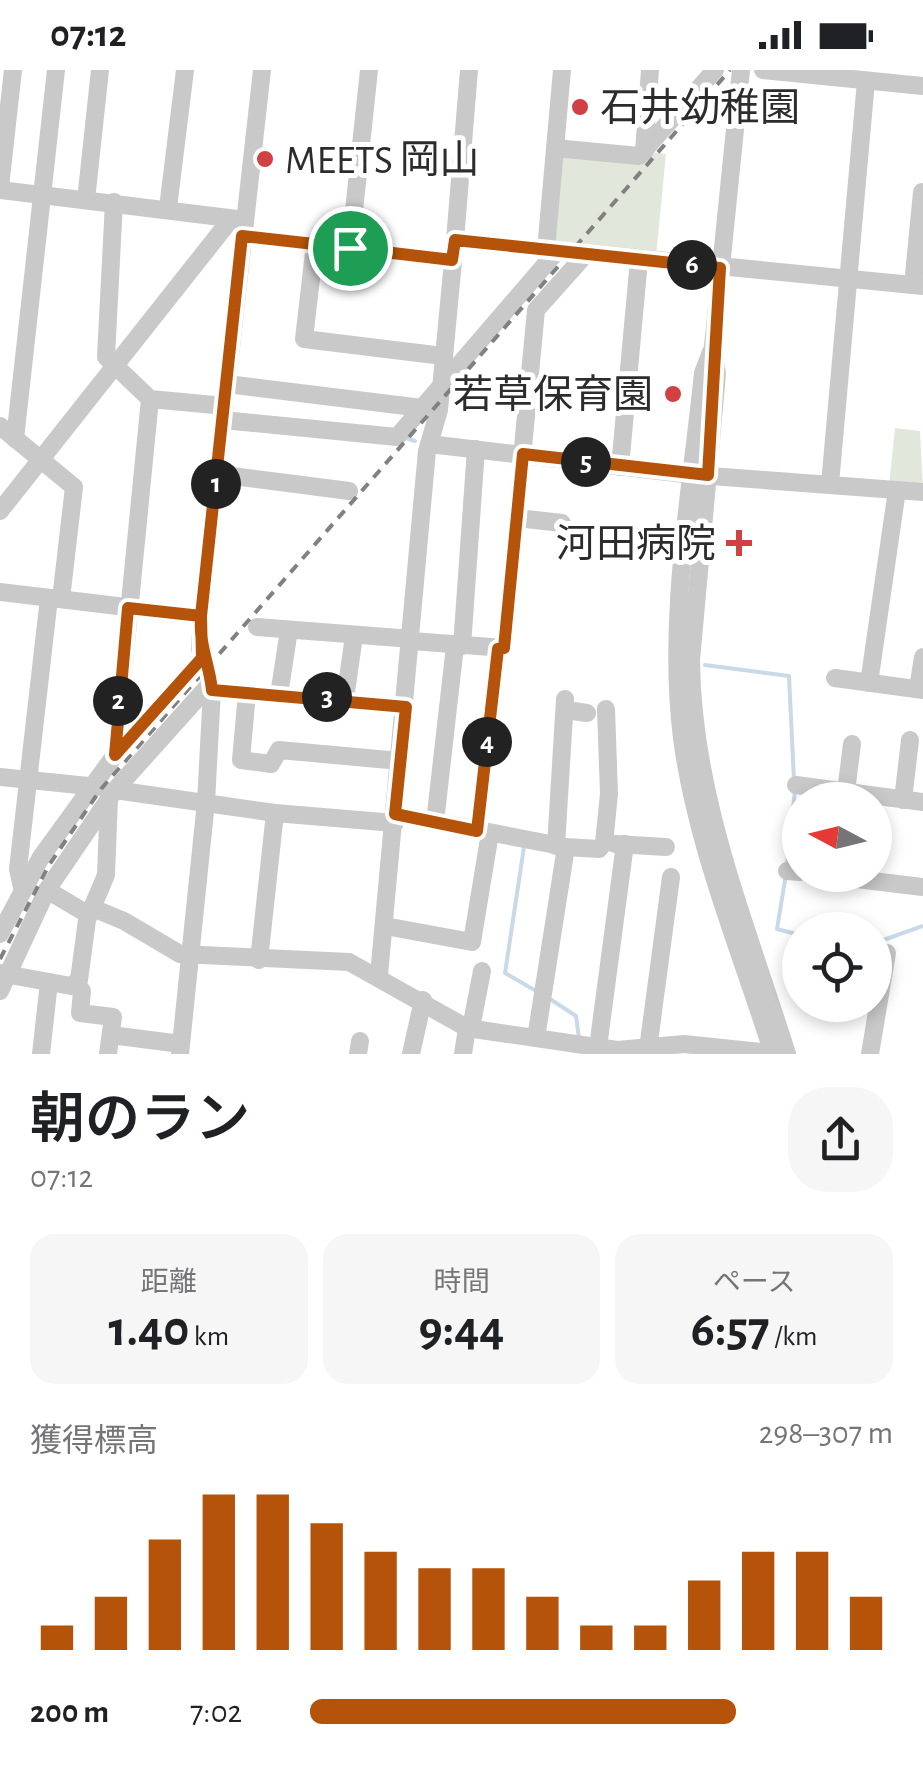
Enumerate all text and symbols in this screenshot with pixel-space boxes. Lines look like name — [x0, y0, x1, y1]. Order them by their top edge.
text: 07:12 — [50, 16, 127, 54]
place label: 石井幼稚園 — [600, 87, 800, 129]
marker: 石井幼稚園 — [569, 96, 591, 118]
place label: MEETS 岡山 — [285, 140, 480, 181]
marker: MEETS 岡山 — [254, 148, 276, 170]
pin — [308, 206, 393, 291]
icon: arrive — [323, 221, 378, 276]
pin: 6 — [667, 240, 717, 290]
text: 6 — [685, 251, 699, 279]
place label: 若草保育園 — [453, 374, 653, 416]
marker: 若草保育園 — [662, 383, 684, 405]
pin: 5 — [561, 437, 611, 487]
text: 5 — [580, 448, 592, 476]
pin: 1 — [191, 459, 241, 509]
text: 1 — [211, 470, 221, 498]
place label: 河田病院 — [556, 523, 716, 565]
marker: 河田病院 — [726, 530, 752, 556]
pin: 3 — [302, 672, 352, 722]
pin: 2 — [93, 676, 143, 726]
text: 3 — [321, 683, 333, 711]
text: 2 — [111, 687, 125, 715]
pin: 4 — [462, 717, 512, 767]
text: 4 — [480, 728, 494, 756]
north arrow — [782, 782, 892, 892]
map controls — [782, 782, 892, 1022]
button: locate — [782, 912, 892, 1022]
button: share — [788, 1087, 893, 1192]
text: 朝のラン — [30, 1093, 250, 1148]
text: 07:12 — [30, 1161, 93, 1193]
text: 距離 — [141, 1269, 197, 1297]
text: 時間 — [433, 1269, 490, 1297]
text: ペース — [713, 1269, 795, 1297]
text: 1.40 — [109, 1305, 189, 1355]
text: 9:44 — [419, 1305, 504, 1355]
text: 6:57 — [691, 1305, 770, 1355]
text: km — [189, 1323, 229, 1351]
text: /km — [770, 1323, 817, 1351]
text: 298–307 m — [759, 1417, 893, 1449]
text: 獲得標高 — [30, 1425, 158, 1457]
text: 200 m — [30, 1696, 109, 1728]
text: 7:02 — [190, 1696, 242, 1728]

